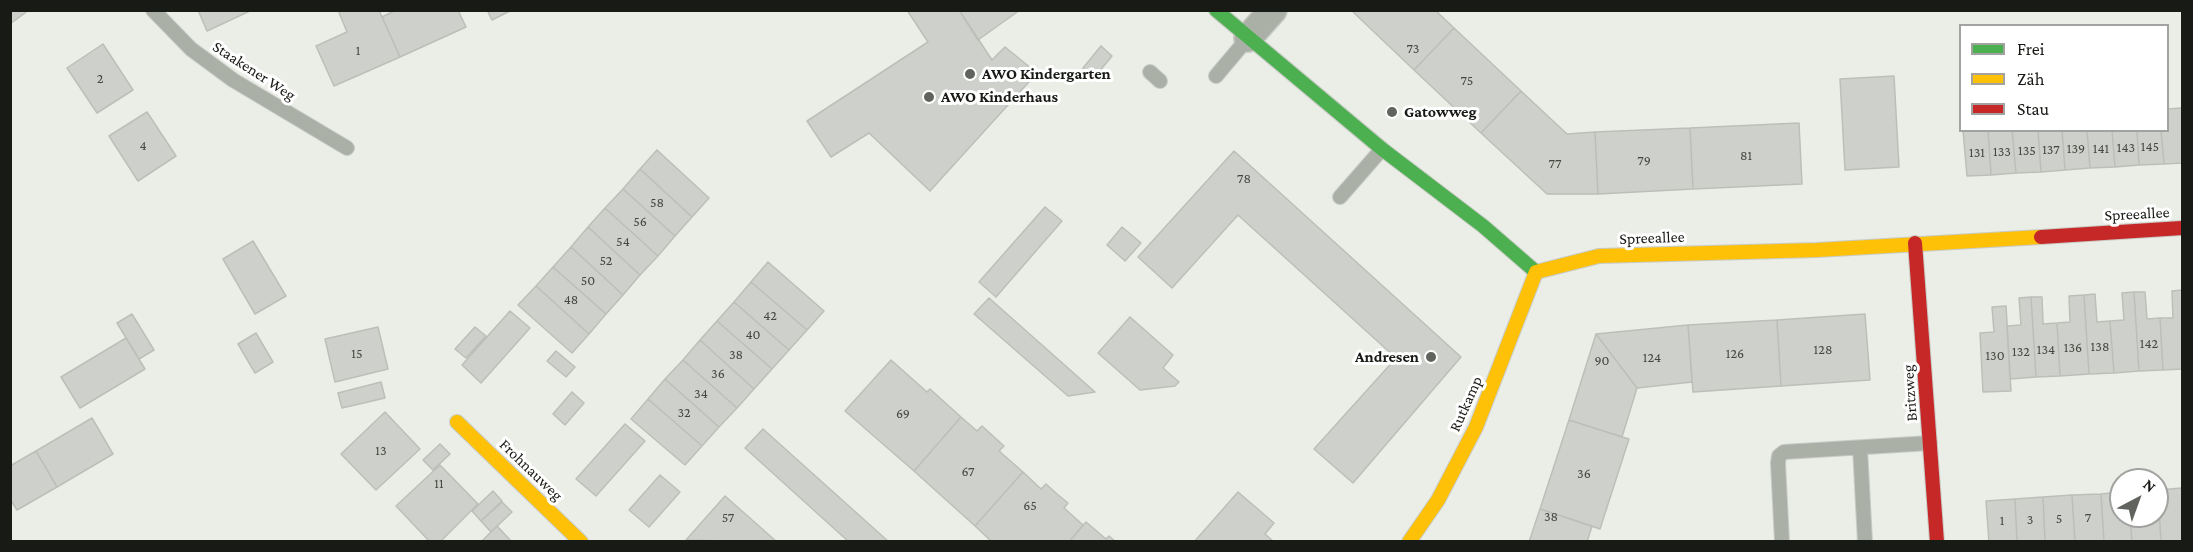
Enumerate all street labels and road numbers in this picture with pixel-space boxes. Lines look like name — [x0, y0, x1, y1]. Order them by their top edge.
street label: Staakener Weg — [209, 37, 299, 105]
street label: Spreeallee — [2104, 203, 2170, 225]
street label: Spreeallee — [1619, 227, 1685, 249]
street label: Britzweg — [1898, 364, 1922, 422]
street label: Rutkamp — [1445, 373, 1487, 435]
street label: Frohnauweg — [495, 435, 567, 505]

